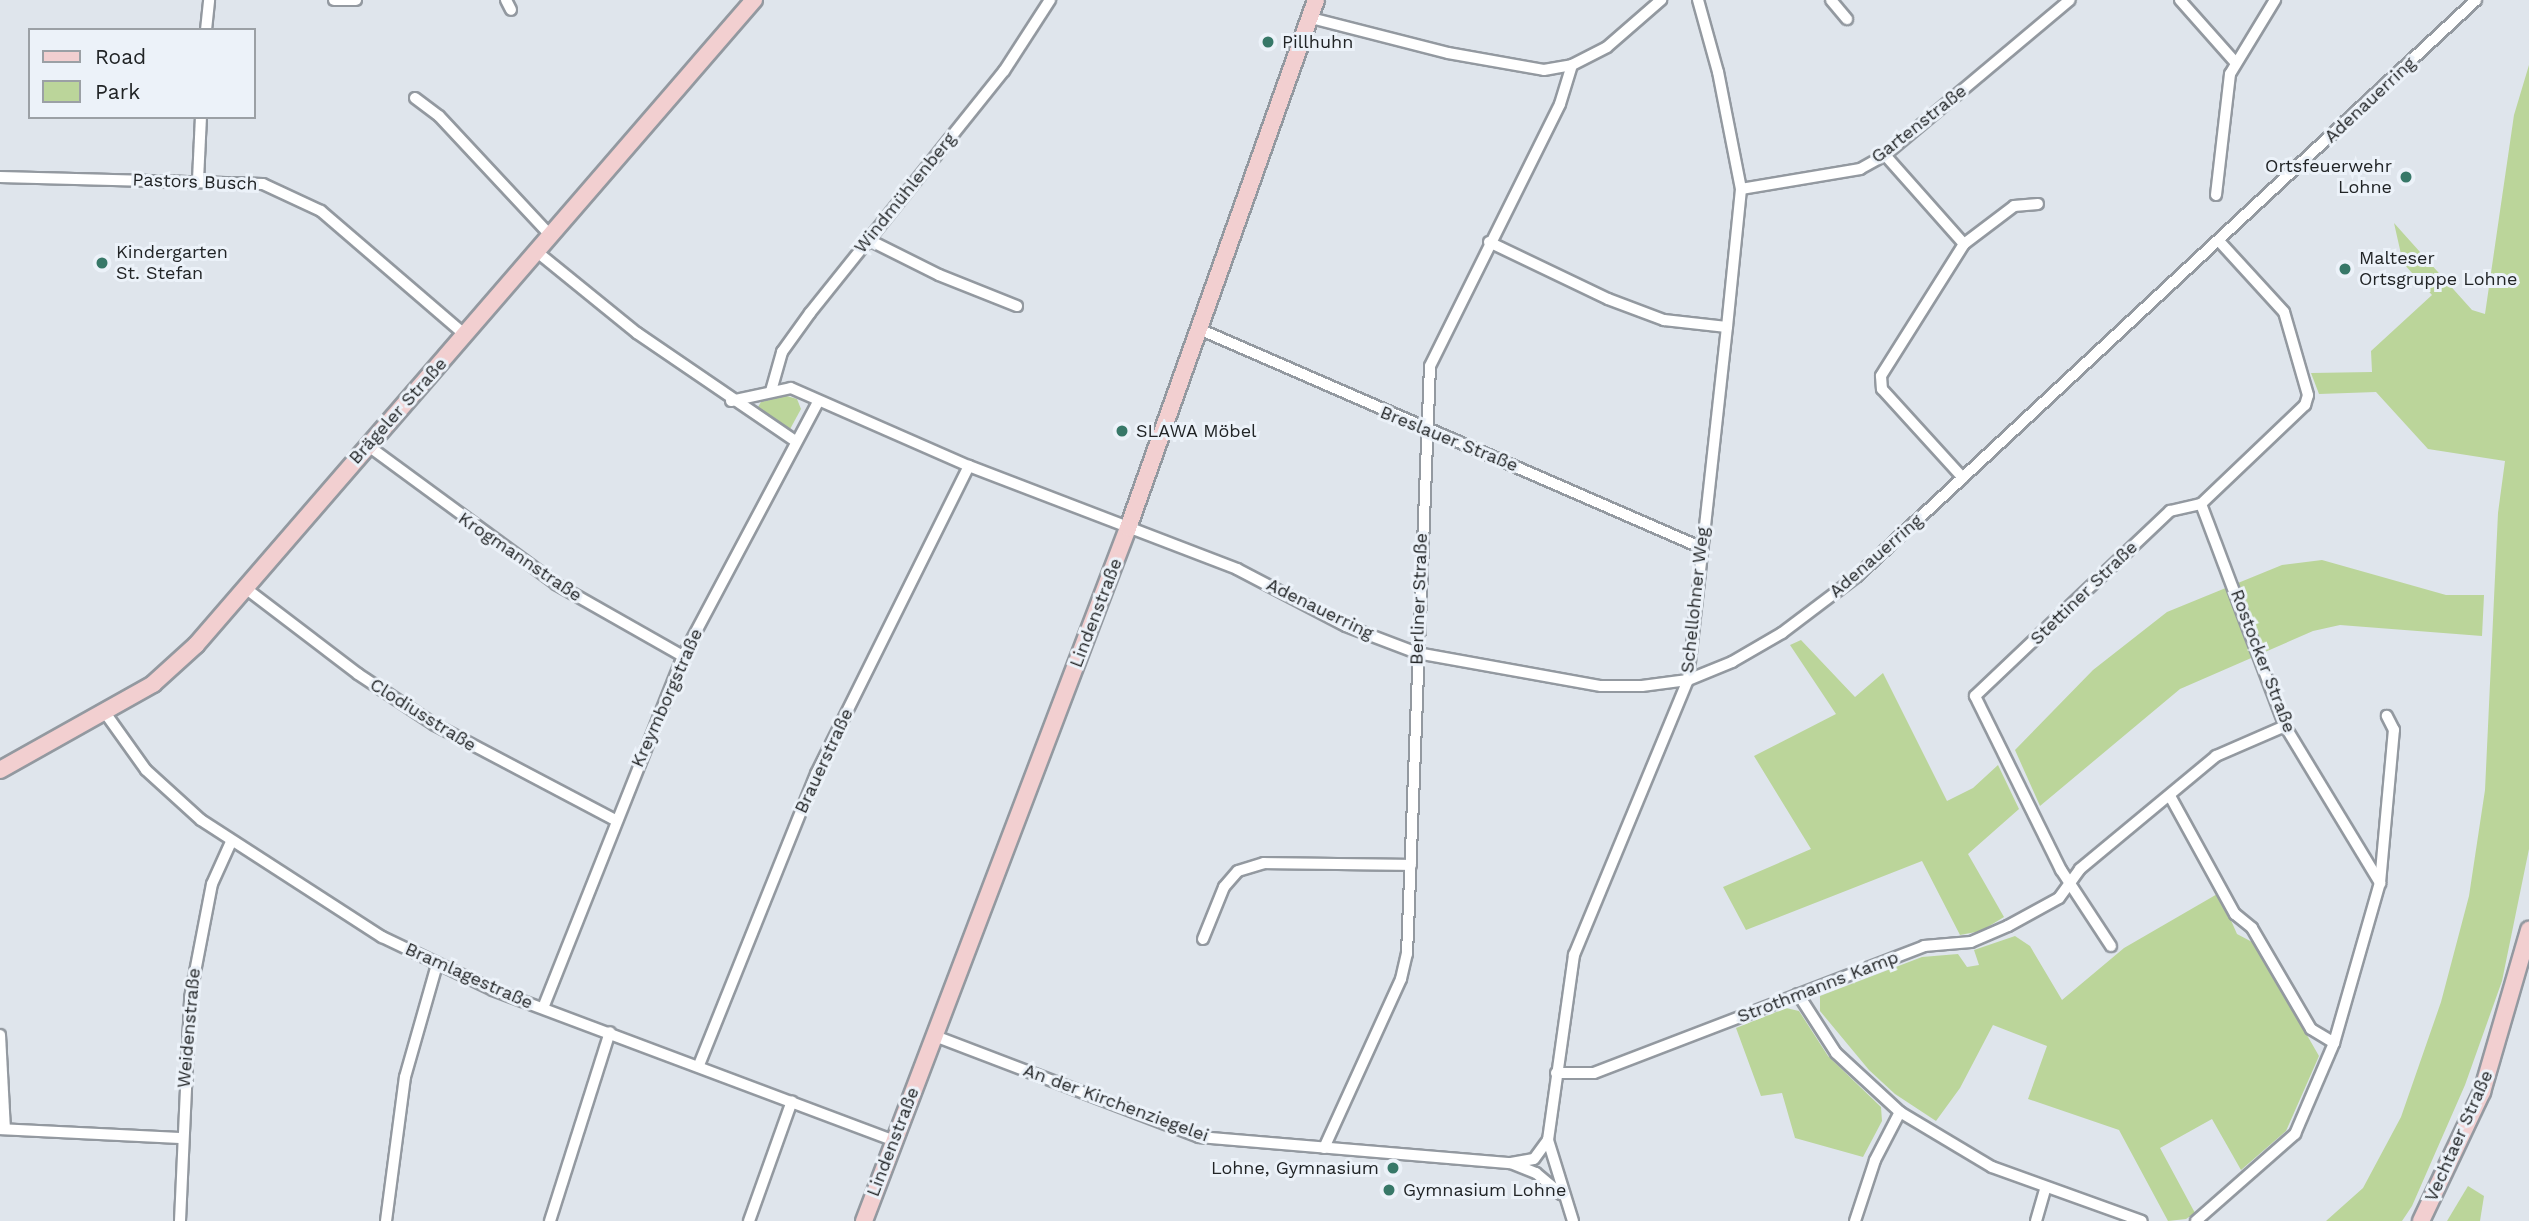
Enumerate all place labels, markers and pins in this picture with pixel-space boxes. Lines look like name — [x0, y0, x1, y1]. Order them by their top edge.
place label: Pillhuhn — [1282, 31, 1353, 53]
marker: Pillhuhn — [1260, 34, 1276, 50]
place label: Ortsfeuerwehr Lohne — [2265, 156, 2392, 198]
marker: Ortsfeuerwehr Lohne — [2398, 169, 2414, 185]
place label: Kindergarten St. Stefan — [116, 242, 228, 284]
place label: Malteser Ortsgruppe Lohne — [2359, 248, 2517, 290]
marker: Kindergarten St. Stefan — [94, 255, 110, 271]
marker: Malteser Ortsgruppe Lohne — [2337, 261, 2353, 277]
place label: SLAWA Möbel — [1136, 420, 1257, 442]
marker: SLAWA Möbel — [1114, 423, 1130, 439]
place label: Lohne, Gymnasium — [1211, 1157, 1379, 1179]
marker: Lohne, Gymnasium — [1385, 1160, 1401, 1176]
place label: Gymnasium Lohne — [1403, 1179, 1566, 1201]
marker: Gymnasium Lohne — [1381, 1182, 1397, 1198]

